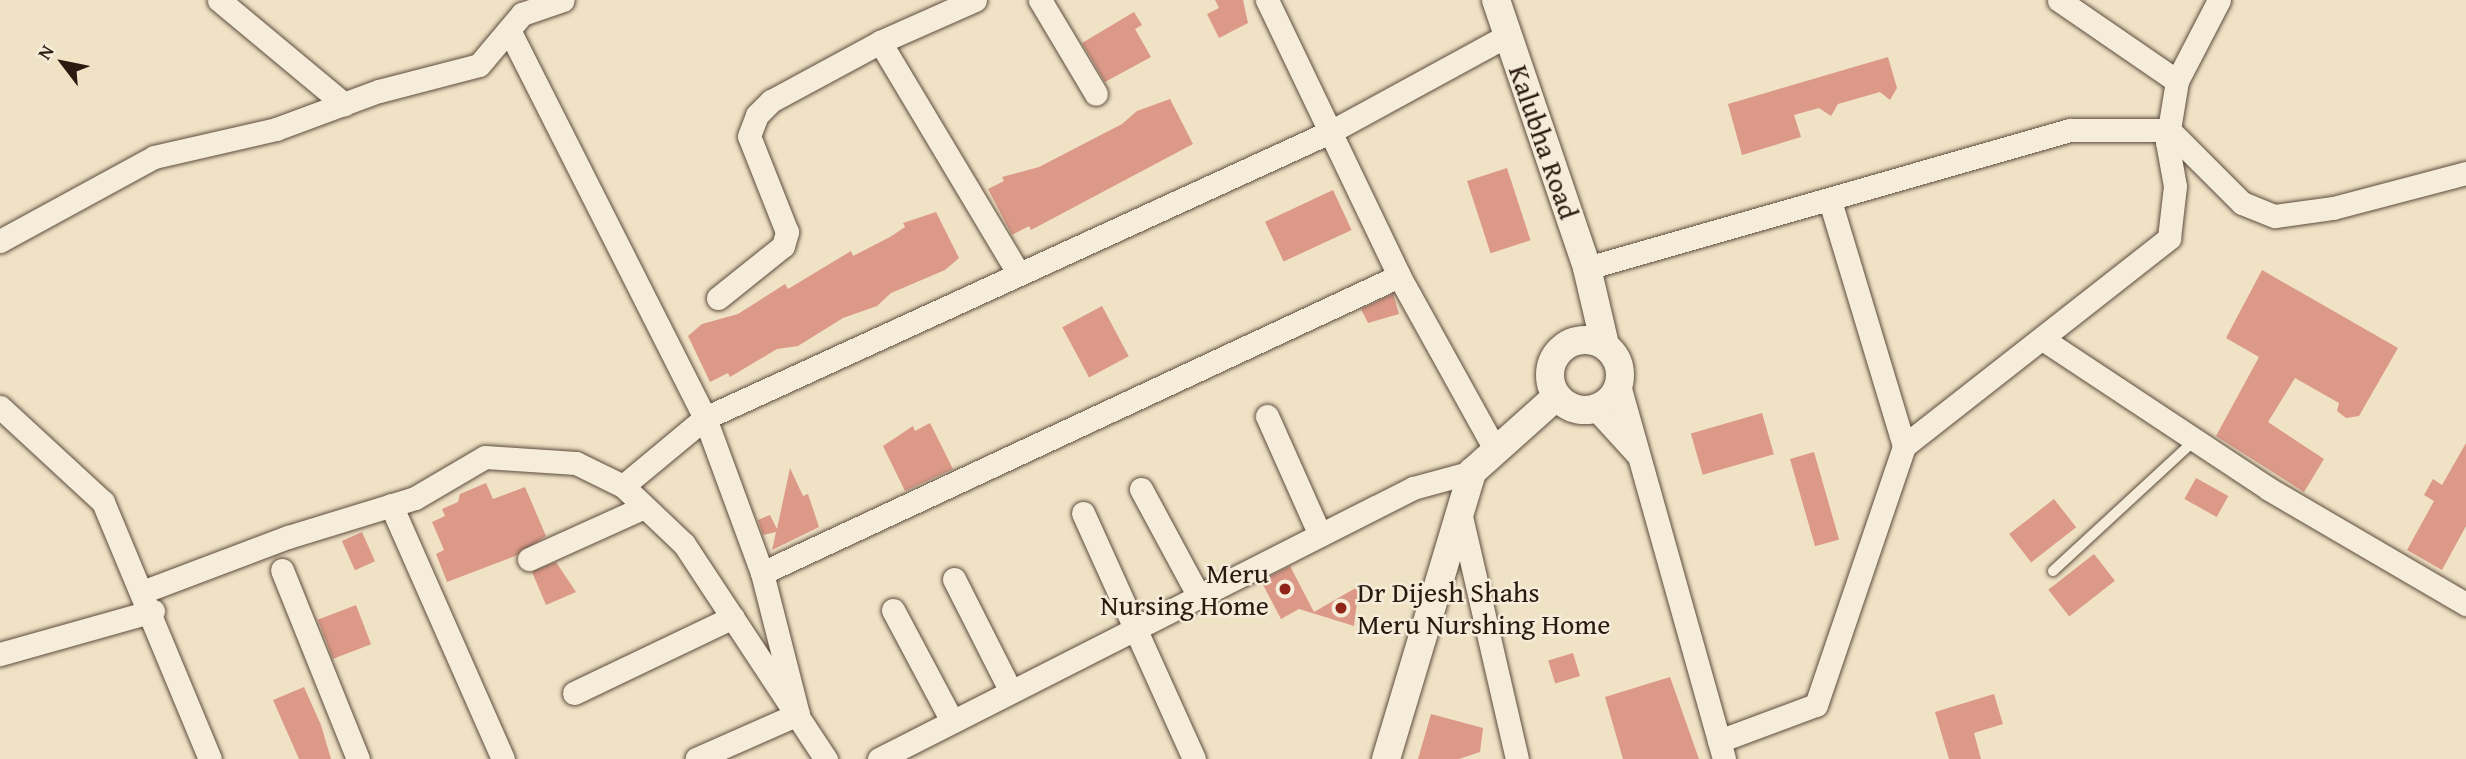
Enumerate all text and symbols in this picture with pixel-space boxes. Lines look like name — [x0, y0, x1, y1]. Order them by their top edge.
north arrow — [28, 28, 98, 98]
text: N — [30, 39, 60, 65]
street label: Kalubha Road — [1502, 60, 1586, 224]
place label: Meru Nursing Home — [1100, 556, 1269, 622]
place label: Dr Dijesh Shahs Meru Nurshing Home — [1357, 575, 1610, 641]
marker: Meru Nursing Home — [1275, 579, 1295, 599]
marker: Dr Dijesh Shahs Meru Nurshing Home — [1331, 598, 1351, 618]

